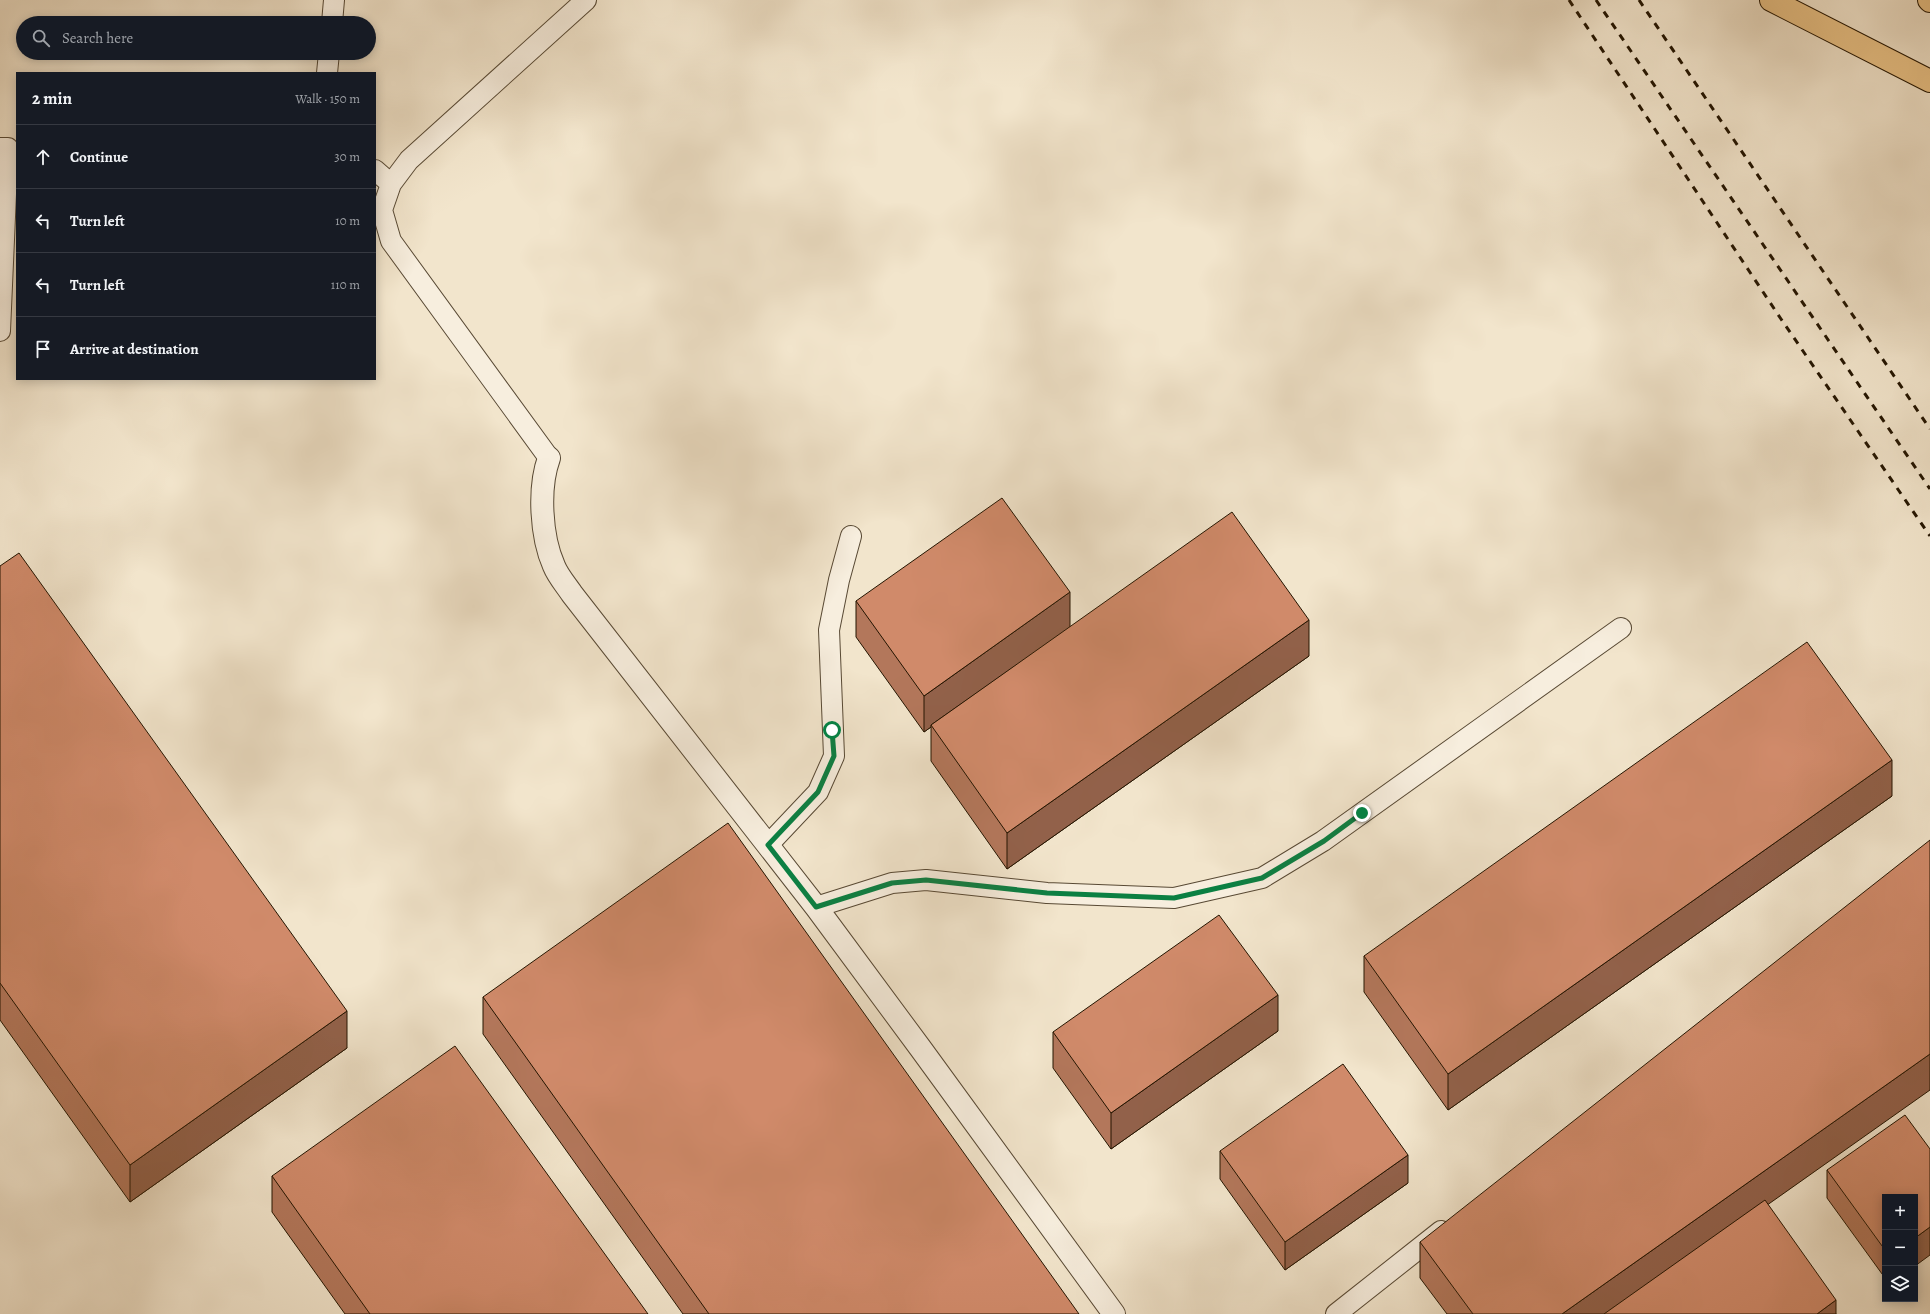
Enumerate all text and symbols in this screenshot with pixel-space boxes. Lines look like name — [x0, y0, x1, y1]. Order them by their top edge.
search box — [16, 16, 376, 60]
icon: search — [30, 27, 52, 49]
text: Search here — [62, 28, 133, 48]
text: 2 min — [32, 87, 72, 110]
text: Walk · 150 m — [295, 90, 360, 107]
icon: ahead — [32, 146, 54, 168]
text: Continue — [70, 147, 128, 167]
text: 30 m — [334, 148, 360, 165]
icon: left — [32, 210, 54, 232]
text: Turn left — [70, 211, 125, 231]
text: 10 m — [335, 212, 360, 229]
icon: left — [32, 274, 54, 296]
text: Turn left — [70, 275, 125, 295]
text: 110 m — [331, 276, 360, 293]
icon: arrive — [32, 338, 54, 360]
text: Arrive at destination — [70, 339, 199, 359]
route start — [823, 721, 841, 739]
route end — [1353, 804, 1371, 822]
map controls — [1882, 1194, 1918, 1302]
button: + — [1882, 1194, 1918, 1230]
button: − — [1882, 1230, 1918, 1266]
button: layers — [1882, 1266, 1918, 1302]

